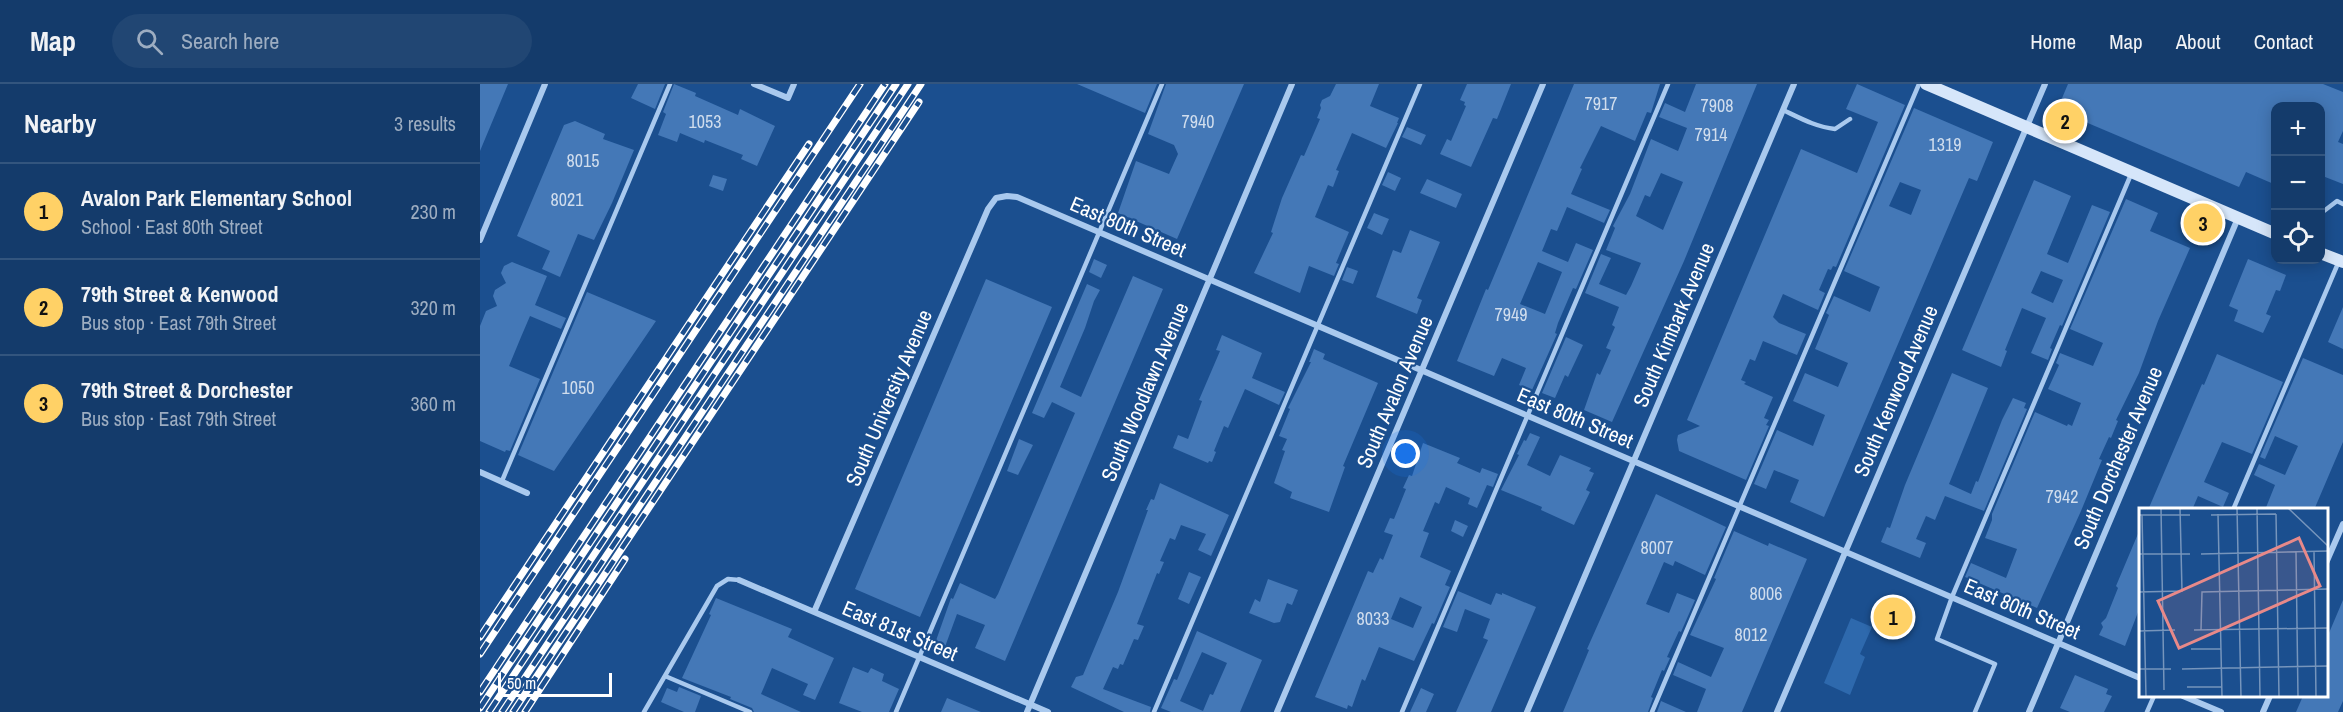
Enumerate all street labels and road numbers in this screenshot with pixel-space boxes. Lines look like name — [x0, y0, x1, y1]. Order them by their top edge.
street label: East 80th Street — [1066, 189, 1191, 264]
street label: South Kimbark Avenue — [1626, 238, 1721, 411]
street label: South Woodlawn Avenue — [1094, 298, 1195, 486]
street label: South Kenwood Avenue — [1846, 301, 1945, 481]
street label: South University Avenue — [838, 305, 939, 491]
street label: South Avalon Avenue — [1349, 311, 1440, 473]
street label: South Dorchester Avenue — [2066, 362, 2169, 554]
street label: East 80th Street — [1513, 380, 1638, 455]
street label: East 80th Street — [1960, 571, 2085, 646]
street label: East 81st Street — [838, 593, 962, 668]

